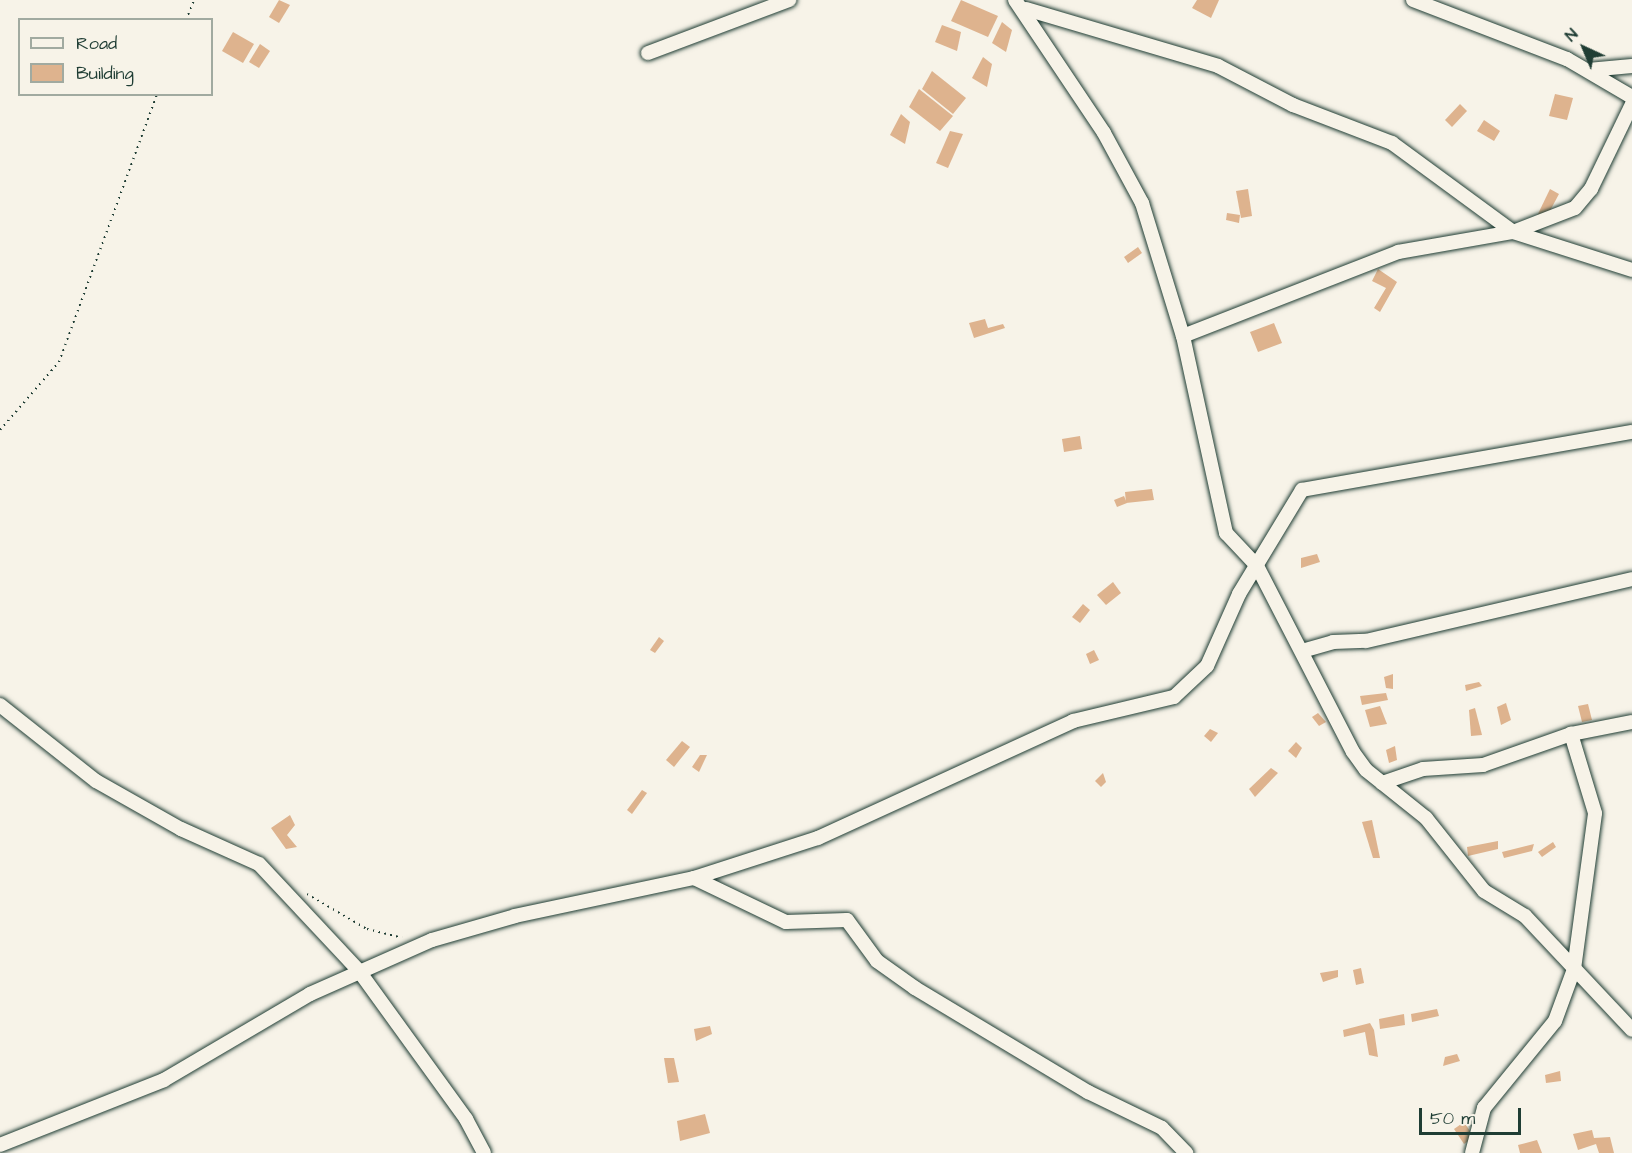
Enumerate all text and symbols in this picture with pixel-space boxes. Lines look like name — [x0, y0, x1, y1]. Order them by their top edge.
legend — [18, 18, 213, 96]
north arrow — [1554, 18, 1614, 78]
text: N — [1560, 24, 1583, 46]
text: Road — [76, 31, 117, 56]
text: Building — [76, 61, 134, 86]
scale bar — [1422, 1096, 1524, 1134]
text: 50 m — [1430, 1106, 1475, 1131]

